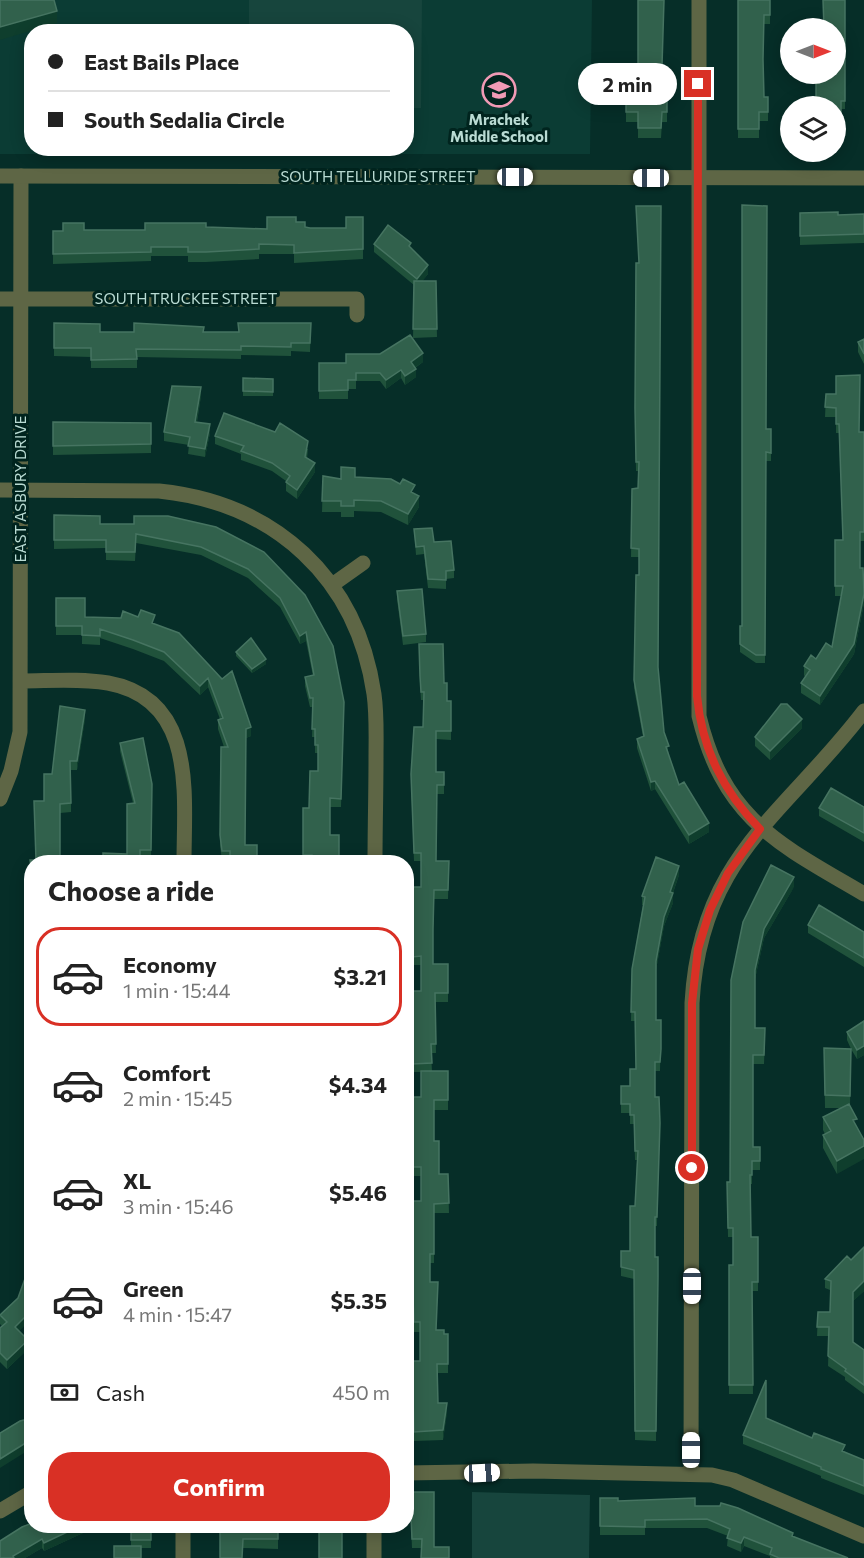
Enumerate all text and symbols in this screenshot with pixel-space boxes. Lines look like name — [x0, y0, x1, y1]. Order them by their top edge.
north arrow — [780, 18, 846, 84]
map controls — [780, 18, 846, 162]
text: East Bails Place — [84, 48, 239, 75]
callout: 2 min — [578, 63, 677, 105]
route end — [684, 70, 711, 97]
school or university icon: Mrachek Middle School — [481, 72, 517, 108]
text: 2 min — [603, 72, 652, 96]
button: layers — [780, 96, 846, 162]
text: South Sedalia Circle — [84, 106, 284, 133]
place label: Mrachek Middle School — [450, 110, 548, 145]
street label: SOUTH TELLURIDE STREET — [281, 167, 476, 185]
car — [497, 168, 533, 186]
car — [633, 169, 669, 187]
street label: SOUTH TRUCKEE STREET — [95, 289, 278, 307]
street label: EAST ASBURY DRIVE — [11, 415, 29, 562]
text: Choose a ride — [48, 874, 214, 907]
icon: car — [51, 950, 105, 1004]
text: Economy — [123, 951, 217, 978]
text: $3.21 — [334, 963, 387, 990]
text: 1 min · 15:44 — [123, 978, 231, 1002]
icon: car — [51, 1058, 105, 1112]
text: Comfort — [123, 1059, 211, 1086]
text: $4.34 — [329, 1071, 387, 1098]
text: 2 min · 15:45 — [123, 1086, 233, 1110]
route start — [678, 1154, 705, 1181]
icon: car — [51, 1166, 105, 1220]
text: XL — [123, 1167, 151, 1194]
text: $5.46 — [329, 1179, 387, 1206]
text: 3 min · 15:46 — [123, 1194, 234, 1218]
car — [683, 1268, 701, 1304]
icon: car — [51, 1274, 105, 1328]
text: Green — [123, 1275, 184, 1302]
text: $5.35 — [330, 1287, 387, 1314]
text: 4 min · 15:47 — [123, 1302, 232, 1326]
icon: cash — [48, 1376, 81, 1409]
text: Cash — [96, 1379, 145, 1406]
text: 450 m — [332, 1380, 390, 1404]
car — [682, 1432, 700, 1468]
button: Confirm — [48, 1452, 390, 1521]
car — [464, 1463, 500, 1483]

